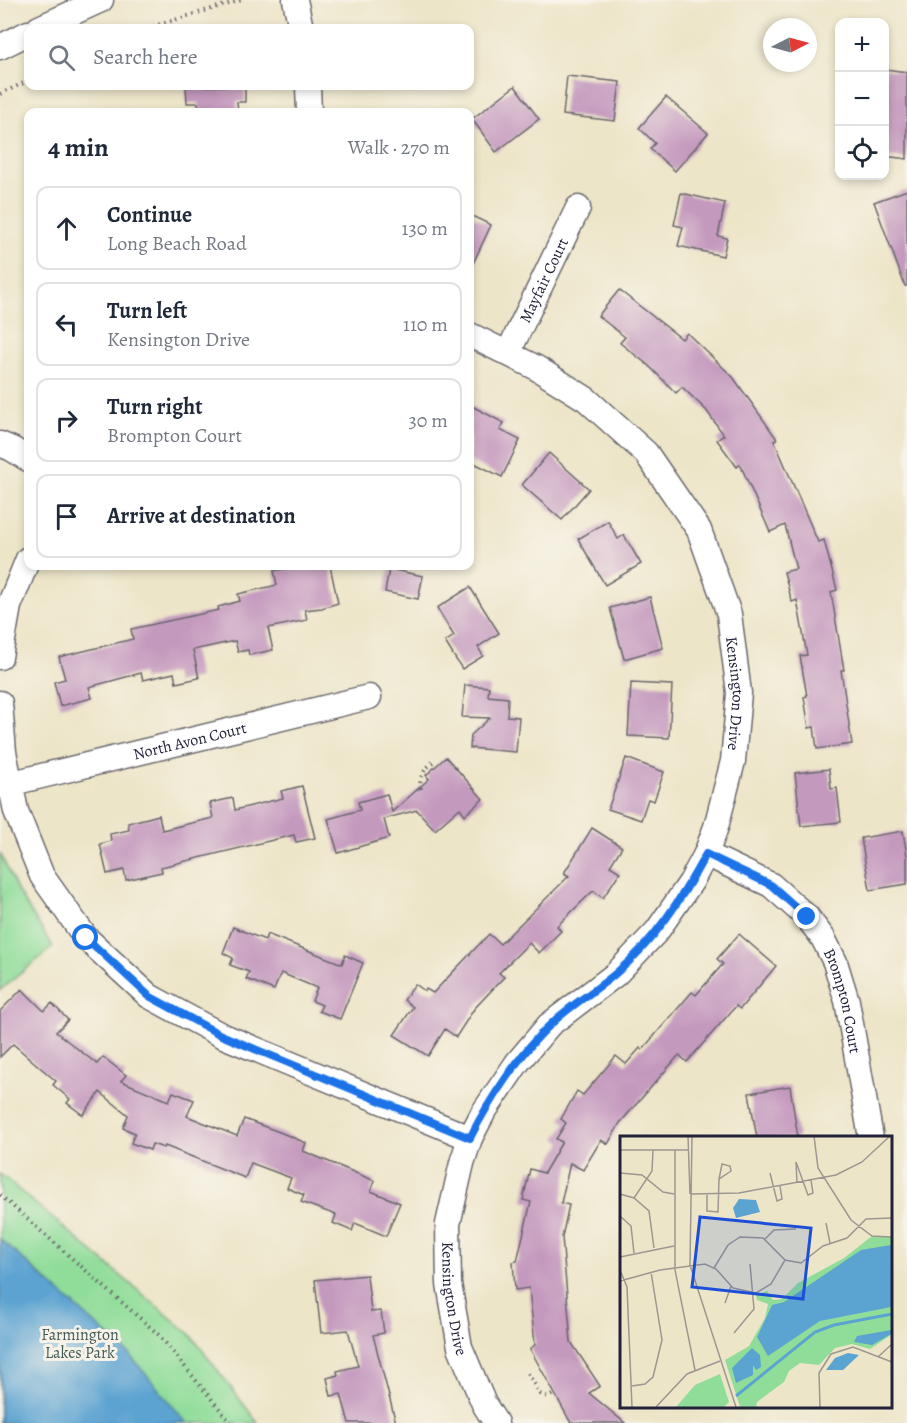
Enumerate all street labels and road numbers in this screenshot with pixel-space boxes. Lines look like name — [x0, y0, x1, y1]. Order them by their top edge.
street label: Mayfair Court — [514, 234, 574, 327]
street label: Kensington Drive — [720, 635, 749, 751]
street label: North Avon Court — [131, 717, 249, 766]
street label: Brompton Court — [818, 945, 866, 1055]
street label: Kensington Drive — [436, 1242, 472, 1359]

